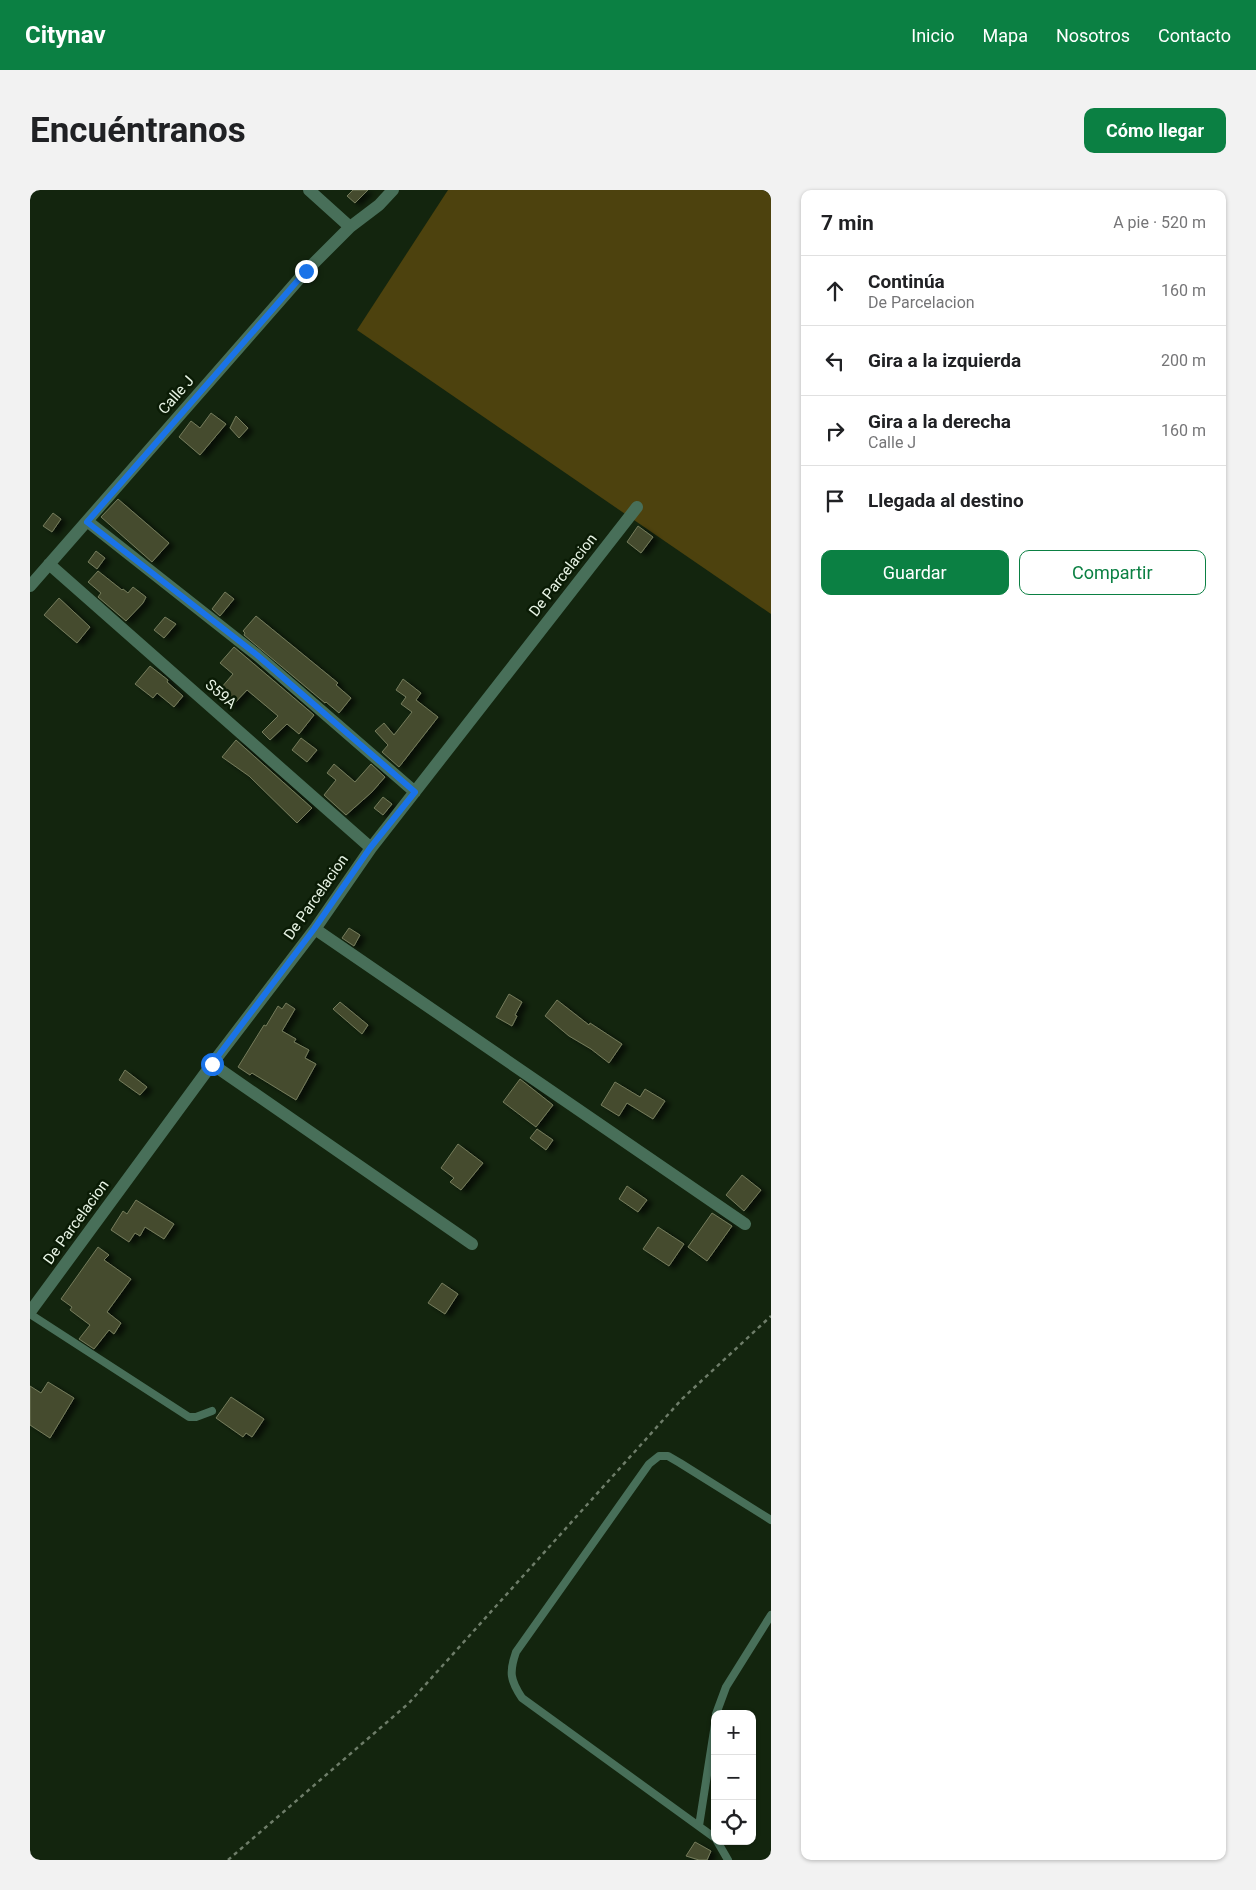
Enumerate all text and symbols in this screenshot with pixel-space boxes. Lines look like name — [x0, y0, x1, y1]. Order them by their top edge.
text: Citynav — [25, 21, 106, 49]
text: Inicio — [911, 25, 955, 46]
text: Mapa — [983, 25, 1028, 46]
text: Nosotros — [1056, 25, 1130, 46]
text: Contacto — [1158, 25, 1231, 46]
button: Cómo llegar — [1084, 108, 1226, 153]
text: Encuéntranos — [30, 110, 246, 151]
text: 7 min — [821, 211, 874, 235]
text: A pie · 520 m — [1113, 213, 1206, 232]
route end — [295, 260, 318, 283]
text: Continúa — [868, 270, 945, 293]
icon: ahead — [821, 277, 849, 305]
text: 160 m — [1161, 281, 1206, 300]
text: De Parcelacion — [868, 293, 975, 312]
icon: left — [821, 347, 849, 375]
text: Gira a la izquierda — [868, 349, 1021, 372]
text: 200 m — [1161, 351, 1206, 370]
street label: Calle J — [154, 372, 198, 418]
text: Gira a la derecha — [868, 410, 1011, 433]
icon: right — [821, 417, 849, 445]
text: 160 m — [1161, 421, 1206, 440]
text: Calle J — [868, 433, 916, 452]
icon: arrive — [821, 487, 849, 515]
text: Llegada al destino — [868, 489, 1024, 512]
street label: De Parcelacion — [525, 530, 601, 620]
button: Guardar — [821, 550, 1009, 595]
button: Compartir — [1019, 550, 1206, 595]
street label: S59A — [202, 676, 240, 713]
street label: De Parcelacion — [280, 851, 352, 943]
route start — [201, 1053, 224, 1076]
street label: De Parcelacion — [39, 1176, 113, 1268]
map controls — [711, 1710, 756, 1845]
button: + — [711, 1710, 756, 1755]
button: − — [711, 1755, 756, 1800]
button: locate — [711, 1800, 756, 1845]

